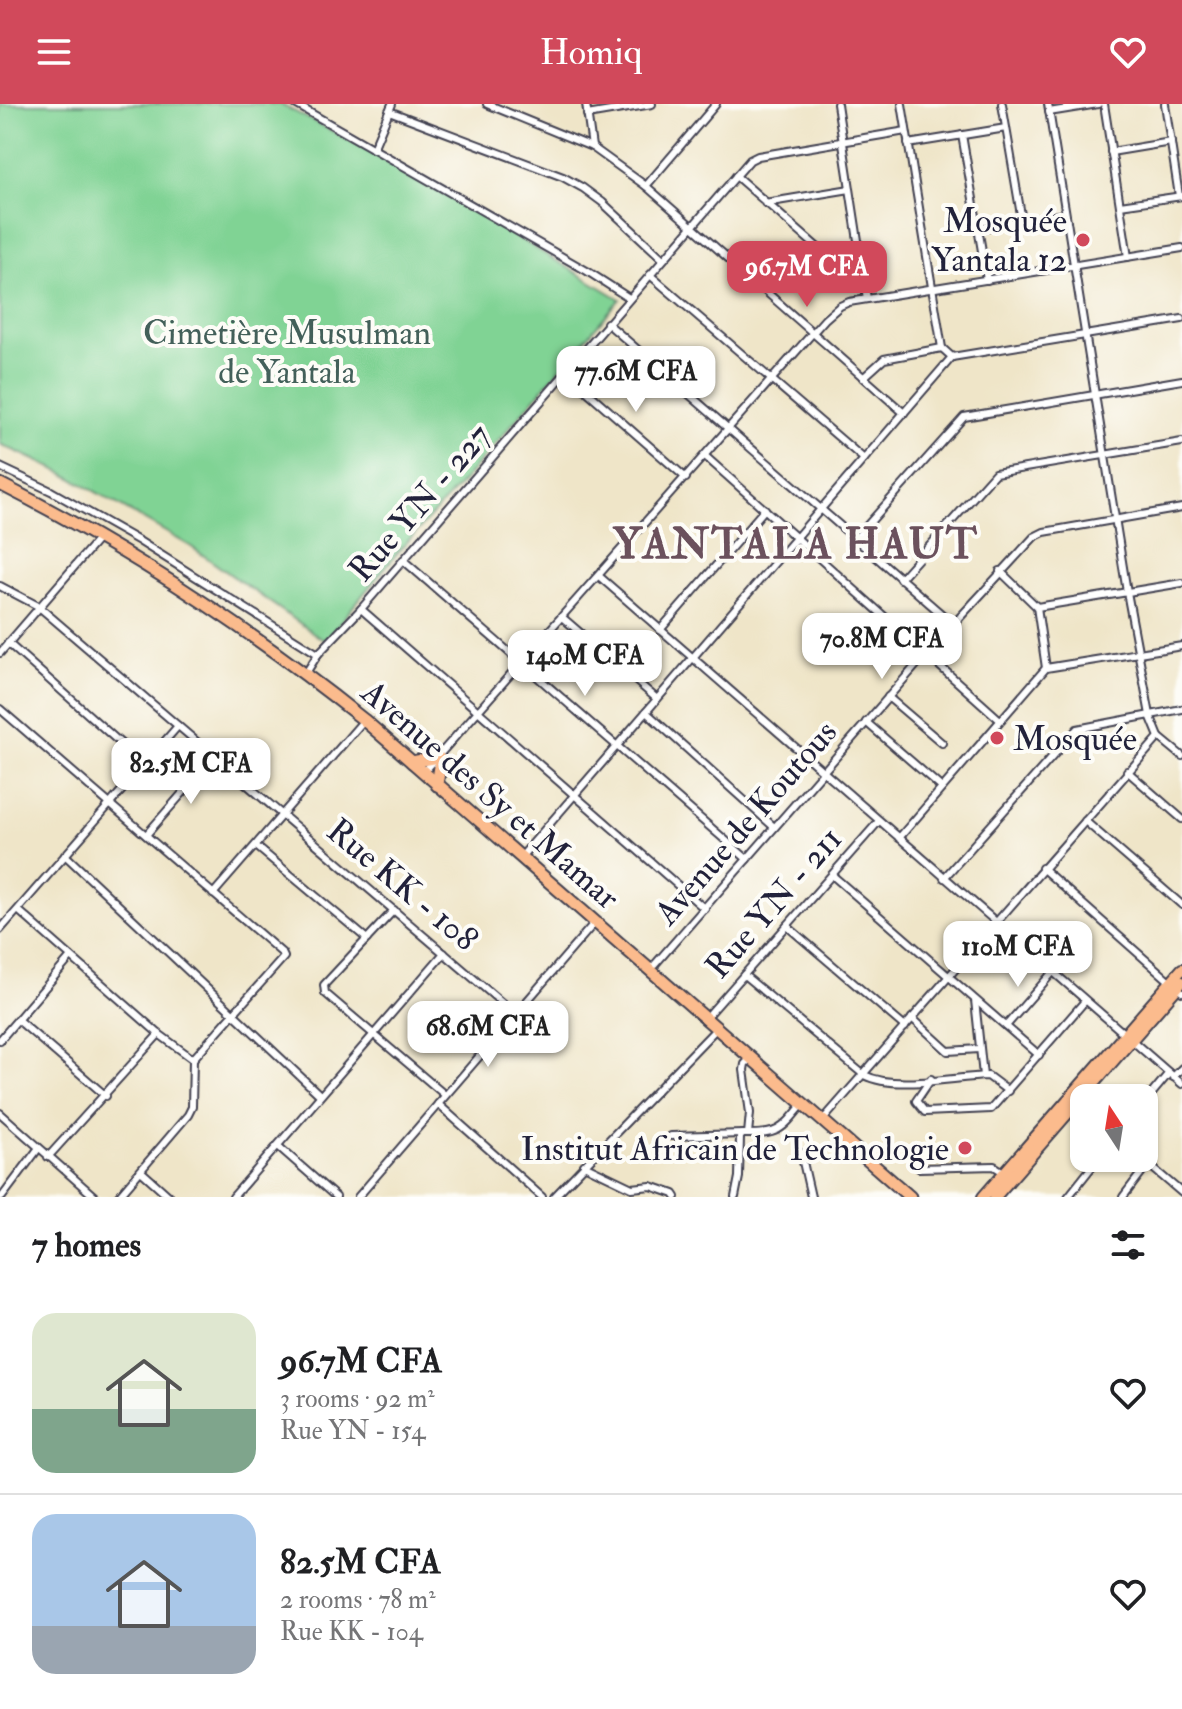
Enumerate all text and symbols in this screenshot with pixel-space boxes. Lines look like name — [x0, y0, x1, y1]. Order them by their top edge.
icon: menu — [32, 30, 76, 74]
text: Homiq — [540, 30, 642, 75]
icon: heart — [1106, 30, 1150, 74]
place label: Mosquée Yantala 12 — [931, 200, 1067, 282]
marker: Mosquée Yantala 12 — [1074, 231, 1092, 249]
pin: 96.7M CFA — [715, 241, 899, 309]
text: 96.7M CFA — [745, 251, 869, 283]
park label: Cimetière Musulman de Yantala — [143, 312, 431, 394]
pin: 77.6M CFA — [544, 346, 728, 414]
text: 77.6M CFA — [574, 356, 698, 388]
street label: Rue YN - 227 — [340, 415, 501, 591]
district label: YANTALA HAUT — [612, 519, 979, 571]
pin: 70.8M CFA — [790, 613, 974, 681]
text: 70.8M CFA — [820, 623, 944, 655]
pin: 140M CFA — [502, 630, 668, 698]
text: 140M CFA — [526, 640, 644, 672]
street label: Avenue des Sy et Mamar — [351, 671, 628, 919]
street label: Avenue de Koutous — [645, 712, 847, 935]
place label: Mosquée — [1013, 718, 1137, 761]
marker: Mosquée — [988, 729, 1006, 747]
pin: 82.5M CFA — [99, 738, 283, 806]
text: 82.5M CFA — [129, 748, 253, 780]
street label: Rue KK - 108 — [318, 809, 487, 961]
street label: Rue YN - 211 — [697, 818, 852, 988]
pin: 110M CFA — [935, 921, 1101, 989]
text: 110M CFA — [961, 931, 1075, 963]
pin: 68.6M CFA — [396, 1001, 580, 1069]
text: 68.6M CFA — [425, 1011, 551, 1043]
north arrow — [1070, 1084, 1158, 1172]
map controls — [1070, 1084, 1158, 1172]
place label: Institut Africain de Technologie — [521, 1128, 949, 1171]
marker: Institut Africain de Technologie — [956, 1139, 974, 1157]
icon: filters — [1106, 1223, 1150, 1267]
text: 7 homes — [32, 1224, 141, 1267]
text: 96.7M CFA — [280, 1340, 442, 1383]
icon: home — [96, 1345, 192, 1441]
icon: heart — [1106, 1371, 1150, 1415]
text: 3 rooms · 92 m² — [280, 1383, 435, 1415]
text: Rue YN - 154 — [280, 1415, 425, 1447]
text: 82.5M CFA — [280, 1541, 441, 1584]
icon: home — [96, 1546, 192, 1642]
icon: heart — [1106, 1572, 1150, 1616]
text: 2 rooms · 78 m² — [280, 1584, 436, 1616]
text: Rue KK - 104 — [280, 1616, 423, 1648]

